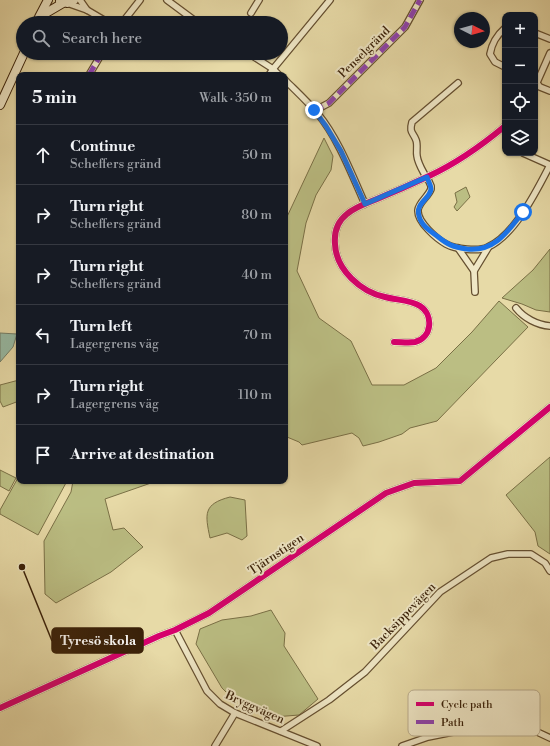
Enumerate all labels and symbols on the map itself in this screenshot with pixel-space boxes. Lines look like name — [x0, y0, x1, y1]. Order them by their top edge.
north arrow — [454, 12, 490, 48]
street label: Penselgränd — [335, 23, 394, 81]
route end — [305, 101, 323, 119]
route start — [514, 203, 532, 221]
street label: Tjärnstigen — [246, 530, 307, 578]
street label: Backsippevägen — [367, 580, 439, 654]
callout: Tyresö skola — [52, 628, 143, 653]
text: Tyresö skola — [60, 633, 137, 649]
street label: Bryggvägen — [222, 687, 287, 727]
legend — [408, 690, 540, 736]
text: Cycle path — [441, 698, 493, 712]
text: Path — [441, 716, 465, 730]

